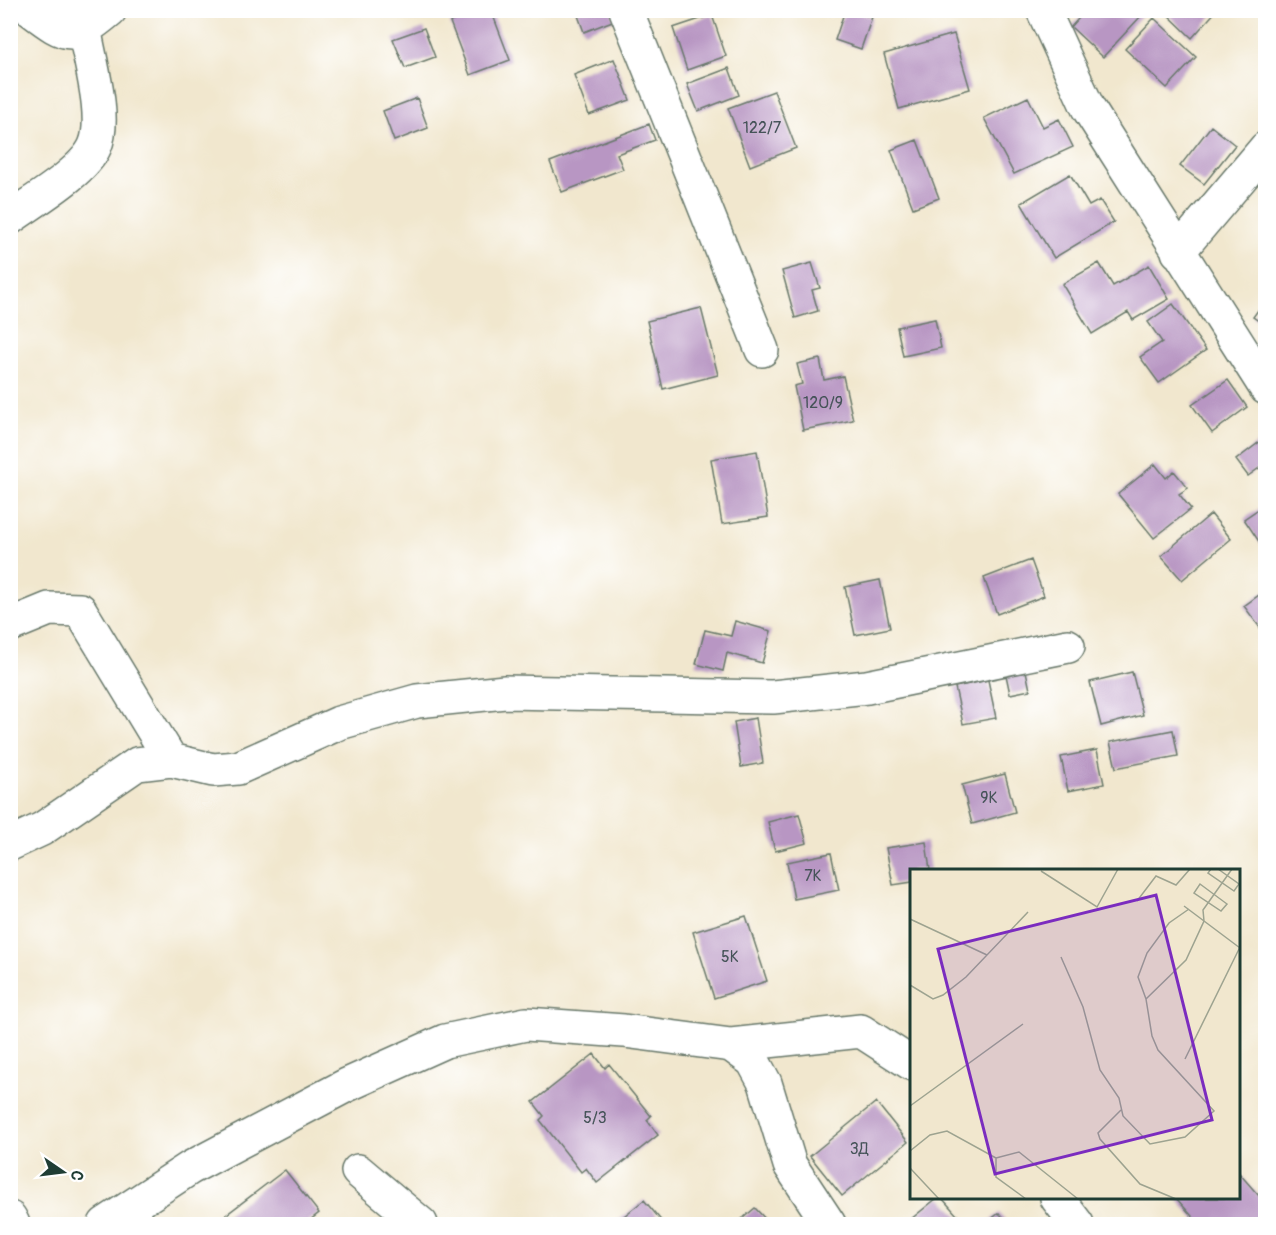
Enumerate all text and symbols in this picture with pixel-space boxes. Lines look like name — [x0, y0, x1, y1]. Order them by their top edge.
house number: 122/7 — [743, 118, 782, 138]
house number: 120/9 — [803, 393, 843, 413]
house number: 9К — [980, 788, 998, 808]
house number: 7К — [804, 866, 822, 886]
inset map — [910, 869, 1240, 1199]
house number: 5К — [721, 947, 739, 967]
house number: 5/3 — [583, 1108, 607, 1128]
house number: 3Д — [850, 1139, 869, 1159]
north arrow — [33, 1142, 93, 1202]
text: С — [66, 1168, 87, 1183]

